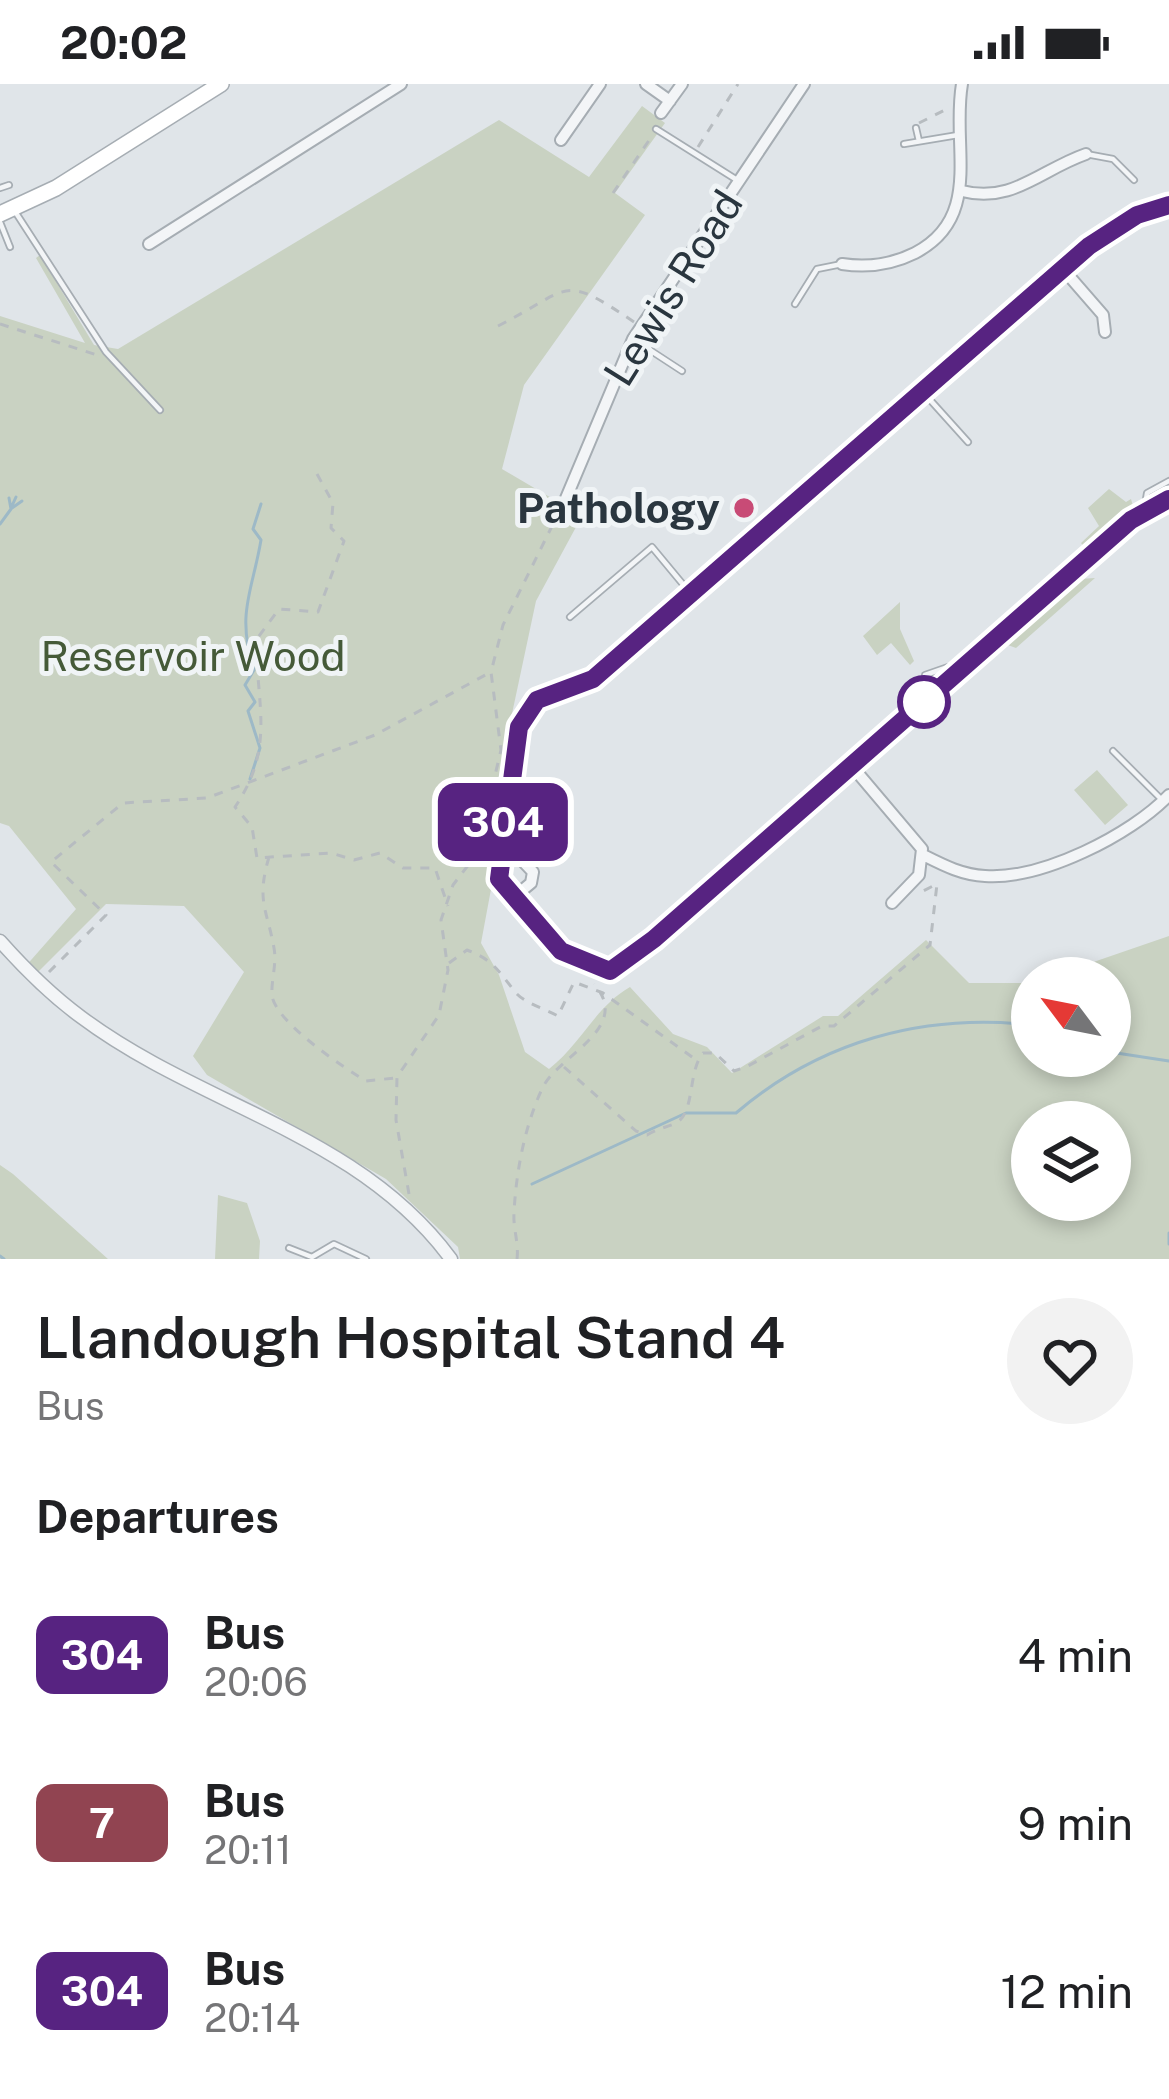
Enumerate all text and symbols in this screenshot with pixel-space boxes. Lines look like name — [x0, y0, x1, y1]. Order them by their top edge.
text: 20:02 — [60, 16, 187, 69]
street label: Lewis Road — [593, 181, 752, 394]
place label: Pathology — [517, 483, 720, 532]
marker: Pathology — [731, 495, 757, 521]
park label: Reservoir Wood — [41, 631, 345, 680]
unlabelled marker — [899, 677, 949, 727]
line badge: 304 — [434, 783, 572, 861]
text: 304 — [462, 797, 544, 846]
north arrow — [1011, 957, 1131, 1077]
map controls — [1011, 957, 1131, 1221]
button: layers — [1011, 1101, 1131, 1221]
button: heart — [1007, 1298, 1133, 1424]
text: Llandough Hospital Stand 4 — [36, 1304, 785, 1371]
text: Bus — [36, 1383, 105, 1429]
text: Departures — [36, 1490, 279, 1543]
text: Bus — [204, 1606, 285, 1659]
text: 4 min — [1017, 1629, 1133, 1682]
text: 304 — [61, 1630, 143, 1679]
text: 20:06 — [204, 1659, 308, 1705]
text: Bus — [204, 1774, 285, 1827]
text: 9 min — [1018, 1797, 1133, 1850]
text: 7 — [89, 1798, 115, 1847]
text: 20:11 — [204, 1827, 292, 1873]
text: Bus — [204, 1942, 285, 1995]
text: 12 min — [1001, 1965, 1133, 2018]
text: 304 — [61, 1966, 143, 2015]
text: 20:14 — [204, 1995, 300, 2041]

